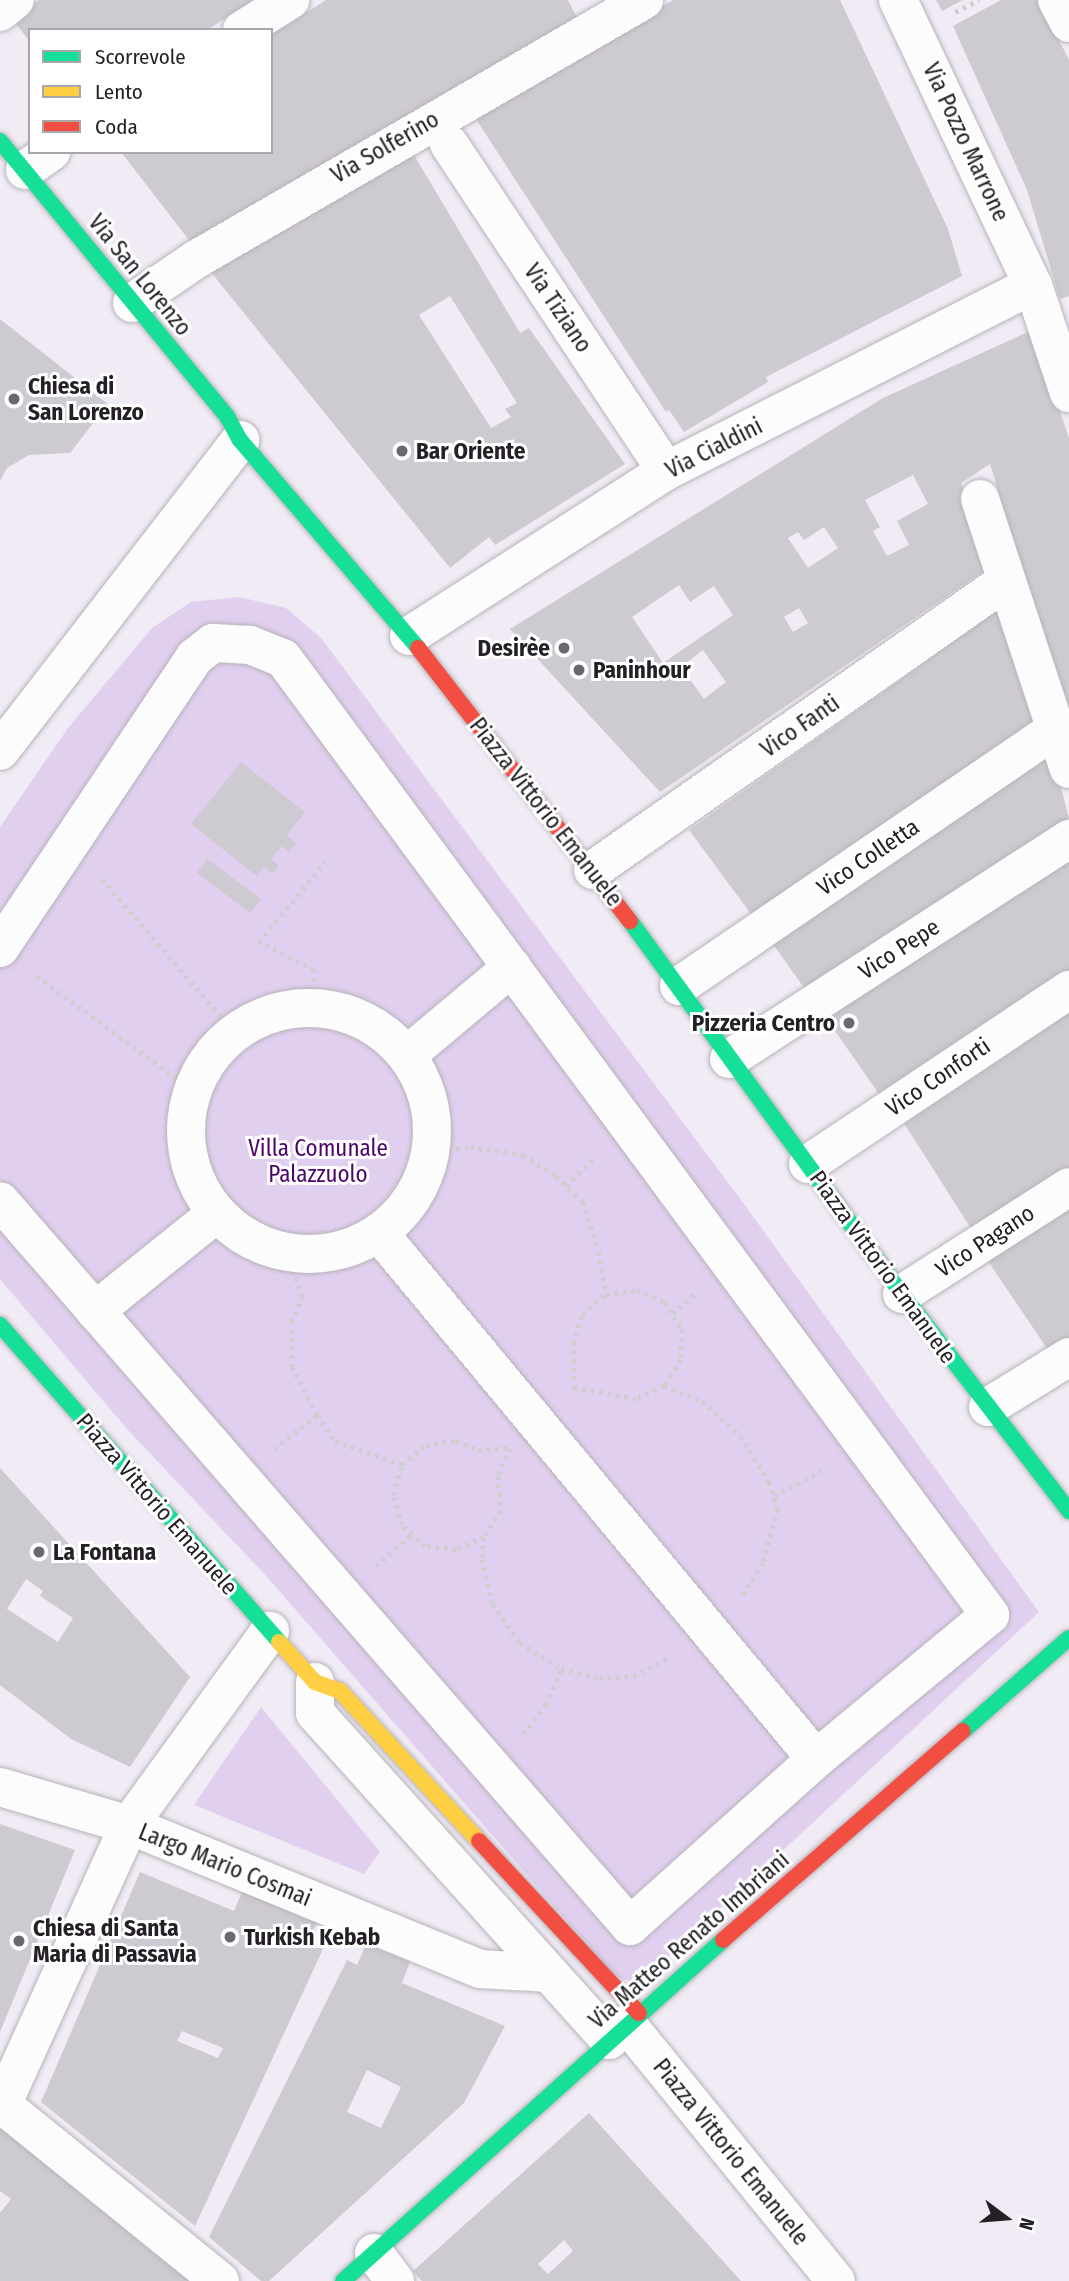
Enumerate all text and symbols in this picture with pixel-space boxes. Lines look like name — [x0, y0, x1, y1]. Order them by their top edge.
legend — [28, 28, 273, 154]
text: Scorrevole — [95, 44, 186, 70]
street label: Via Pozzo Marrone — [917, 58, 1015, 226]
text: Lento — [95, 79, 143, 105]
street label: Via Solferino — [326, 105, 444, 189]
text: Coda — [95, 114, 138, 140]
street label: Via San Lorenzo — [83, 209, 197, 341]
street label: Via Tiziano — [518, 258, 598, 358]
place label: Chiesa di San Lorenzo — [28, 372, 144, 426]
marker: Chiesa di San Lorenzo — [6, 391, 22, 407]
street label: Via Cialdini — [661, 412, 767, 484]
place label: Bar Oriente — [416, 437, 525, 465]
marker: Bar Oriente — [394, 443, 410, 459]
place label: Desirèe — [478, 634, 550, 662]
marker: Desirèe — [556, 640, 572, 656]
place label: Paninhour — [593, 656, 691, 684]
marker: Paninhour — [571, 662, 587, 678]
street label: Vico Fanti — [755, 689, 845, 763]
street label: Piazza Vittorio Emanuele — [464, 712, 628, 912]
street label: Vico Colletta — [812, 813, 924, 901]
street label: Vico Pepe — [853, 913, 945, 985]
place label: Pizzeria Centro — [692, 1009, 835, 1037]
marker: Pizzeria Centro — [841, 1015, 857, 1031]
street label: Vico Conforti — [880, 1032, 996, 1122]
park label: Villa Comunale Palazzuolo — [248, 1134, 388, 1188]
street label: Piazza Vittorio Emanuele — [804, 1165, 962, 1369]
street label: Vico Pagano — [930, 1199, 1040, 1283]
street label: Piazza Vittorio Emanuele — [71, 1408, 243, 1600]
place label: La Fontana — [53, 1538, 156, 1566]
marker: La Fontana — [31, 1544, 47, 1560]
street label: Largo Mario Cosmai — [135, 1818, 315, 1912]
street label: Via Matteo Renato Imbriani — [583, 1846, 795, 2034]
place label: Chiesa di Santa Maria di Passavia — [33, 1914, 197, 1968]
place label: Turkish Kebab — [244, 1923, 380, 1951]
marker: Turkish Kebab — [222, 1929, 238, 1945]
marker: Chiesa di Santa Maria di Passavia — [11, 1933, 27, 1949]
street label: Piazza Vittorio Emanuele — [647, 2053, 815, 2251]
north arrow — [971, 2183, 1041, 2253]
text: N — [1014, 2215, 1039, 2233]

